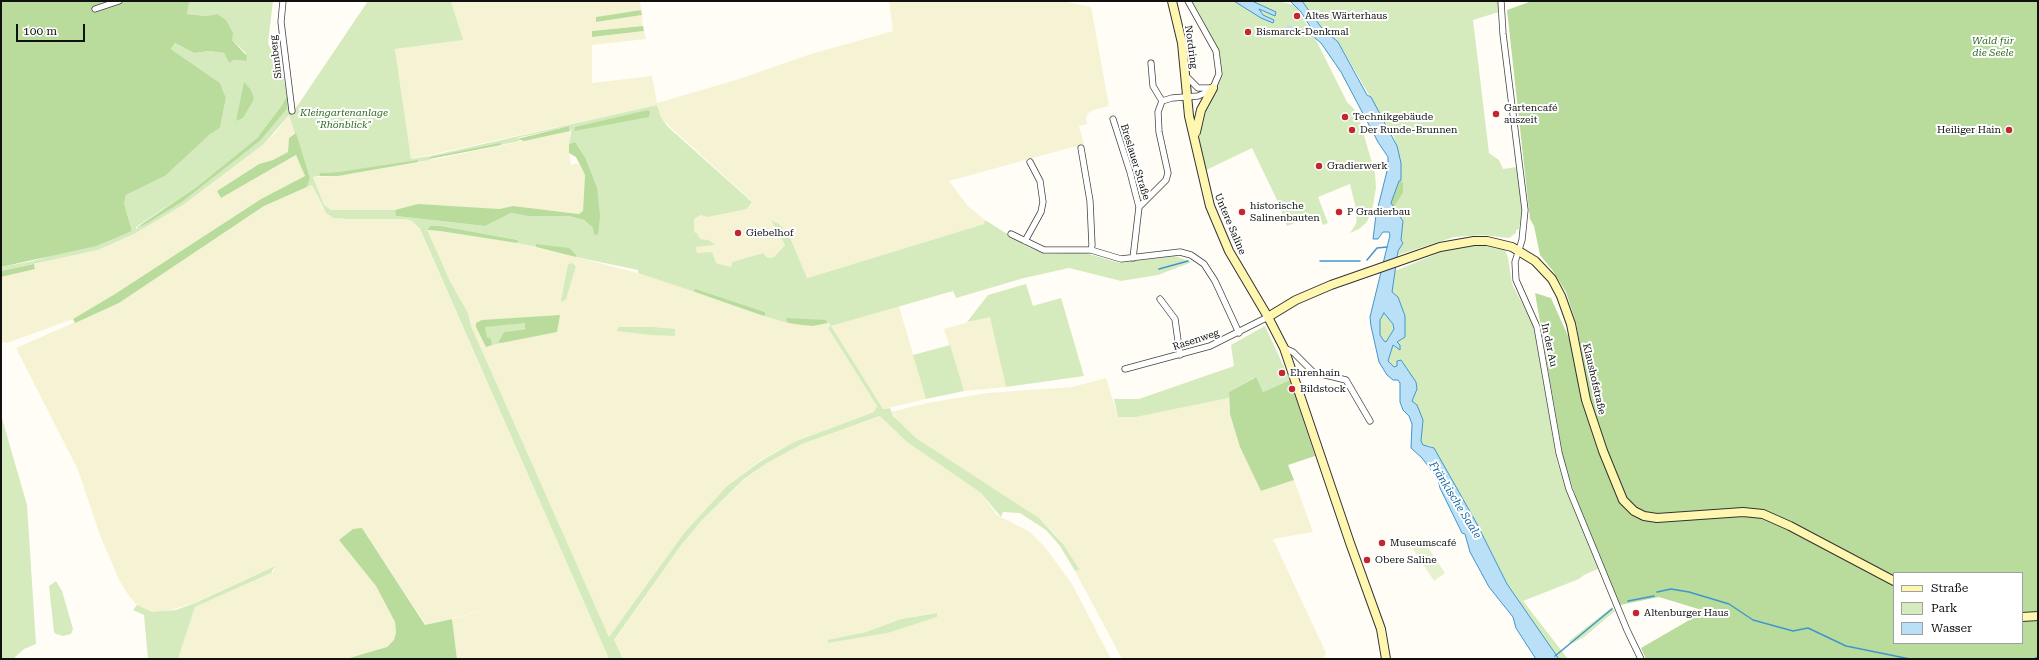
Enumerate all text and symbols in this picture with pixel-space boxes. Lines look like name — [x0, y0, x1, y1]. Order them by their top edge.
place label: Altes Wärterhaus — [1305, 10, 1387, 22]
marker: Altes Wärterhaus — [1292, 11, 1302, 21]
scale bar — [18, 16, 87, 42]
text: 100 m — [23, 24, 57, 38]
street label: Nordring — [1182, 24, 1200, 70]
place label: Bismarck-Denkmal — [1256, 26, 1349, 38]
marker: Bismarck-Denkmal — [1243, 27, 1253, 37]
street label: Sinnberg — [267, 35, 285, 79]
park label: Wald für die Seele — [1972, 35, 2014, 58]
place label: Gartencafé auszeit — [1504, 102, 1558, 126]
park label: Kleingartenanlage "Rhönblick" — [300, 107, 388, 130]
marker: Gartencafé auszeit — [1491, 109, 1501, 119]
place label: Technikgebäude — [1353, 111, 1433, 123]
marker: Technikgebäude — [1340, 112, 1350, 122]
street label: Breslauer Straße — [1118, 123, 1152, 201]
place label: Der Runde-Brunnen — [1360, 124, 1458, 136]
place label: Heiliger Hain — [1937, 124, 2001, 136]
marker: Der Runde-Brunnen — [1347, 125, 1357, 135]
marker: Heiliger Hain — [2004, 125, 2014, 135]
place label: Gradierwerk — [1327, 160, 1388, 172]
marker: Gradierwerk — [1314, 161, 1324, 171]
street label: Untere Saline — [1212, 192, 1248, 256]
place label: historische Salinenbauten — [1250, 200, 1320, 224]
place label: P Gradierbau — [1347, 206, 1410, 218]
marker: historische Salinenbauten — [1237, 207, 1247, 217]
marker: P Gradierbau — [1334, 207, 1344, 217]
place label: Giebelhof — [746, 227, 794, 239]
marker: Giebelhof — [733, 228, 743, 238]
street label: In der Au — [1539, 322, 1559, 368]
street label: Rasenweg — [1171, 327, 1221, 353]
street label: Klaushofstraße — [1580, 342, 1608, 416]
place label: Ehrenhain — [1290, 367, 1340, 379]
marker: Ehrenhain — [1277, 368, 1287, 378]
place label: Bildstock — [1300, 383, 1346, 395]
marker: Bildstock — [1287, 384, 1297, 394]
water label: Fränkische Saale — [1426, 459, 1484, 541]
place label: Museumscafé — [1390, 537, 1456, 549]
marker: Museumscafé — [1377, 538, 1387, 548]
place label: Obere Saline — [1375, 554, 1437, 566]
marker: Obere Saline — [1362, 555, 1372, 565]
legend — [1893, 572, 2023, 644]
text: Straße — [1931, 581, 1968, 595]
text: Park — [1931, 601, 1957, 615]
place label: Altenburger Haus — [1644, 607, 1728, 619]
marker: Altenburger Haus — [1631, 608, 1641, 618]
text: Wasser — [1931, 621, 1972, 635]

